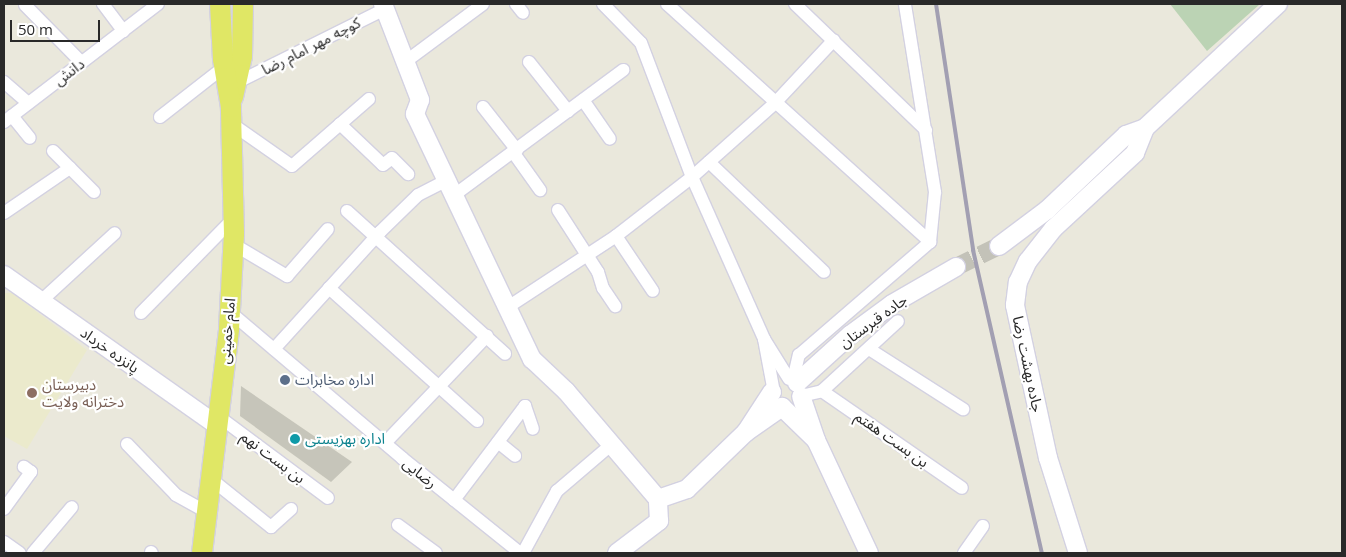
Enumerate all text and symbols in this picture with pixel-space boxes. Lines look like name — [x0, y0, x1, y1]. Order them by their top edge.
scale bar — [12, 10, 102, 42]
street label: کوچه مهر امام رضا — [259, 13, 363, 79]
text: 50 m — [18, 19, 53, 39]
street label: دانش — [50, 55, 88, 89]
street label: جاده قبرستان — [835, 290, 911, 352]
street label: امام خمینی — [215, 297, 239, 365]
street label: جاده بهشت رضا — [1009, 314, 1047, 414]
street label: پانزده خرداد — [77, 323, 143, 377]
place label: اداره مخابرات — [295, 371, 374, 389]
marker: اداره مخابرات — [279, 374, 291, 386]
place label: دبیرستان دخترانه ولایت — [42, 375, 124, 410]
marker: دبیرستان دخترانه ولایت — [26, 387, 38, 399]
street label: بن بست هفتم — [852, 407, 932, 471]
street label: بن بست نهم — [237, 427, 309, 487]
place label: اداره بهزیستی — [305, 430, 385, 448]
marker: اداره بهزیستی — [289, 433, 301, 445]
street label: رضایی — [399, 454, 441, 492]

